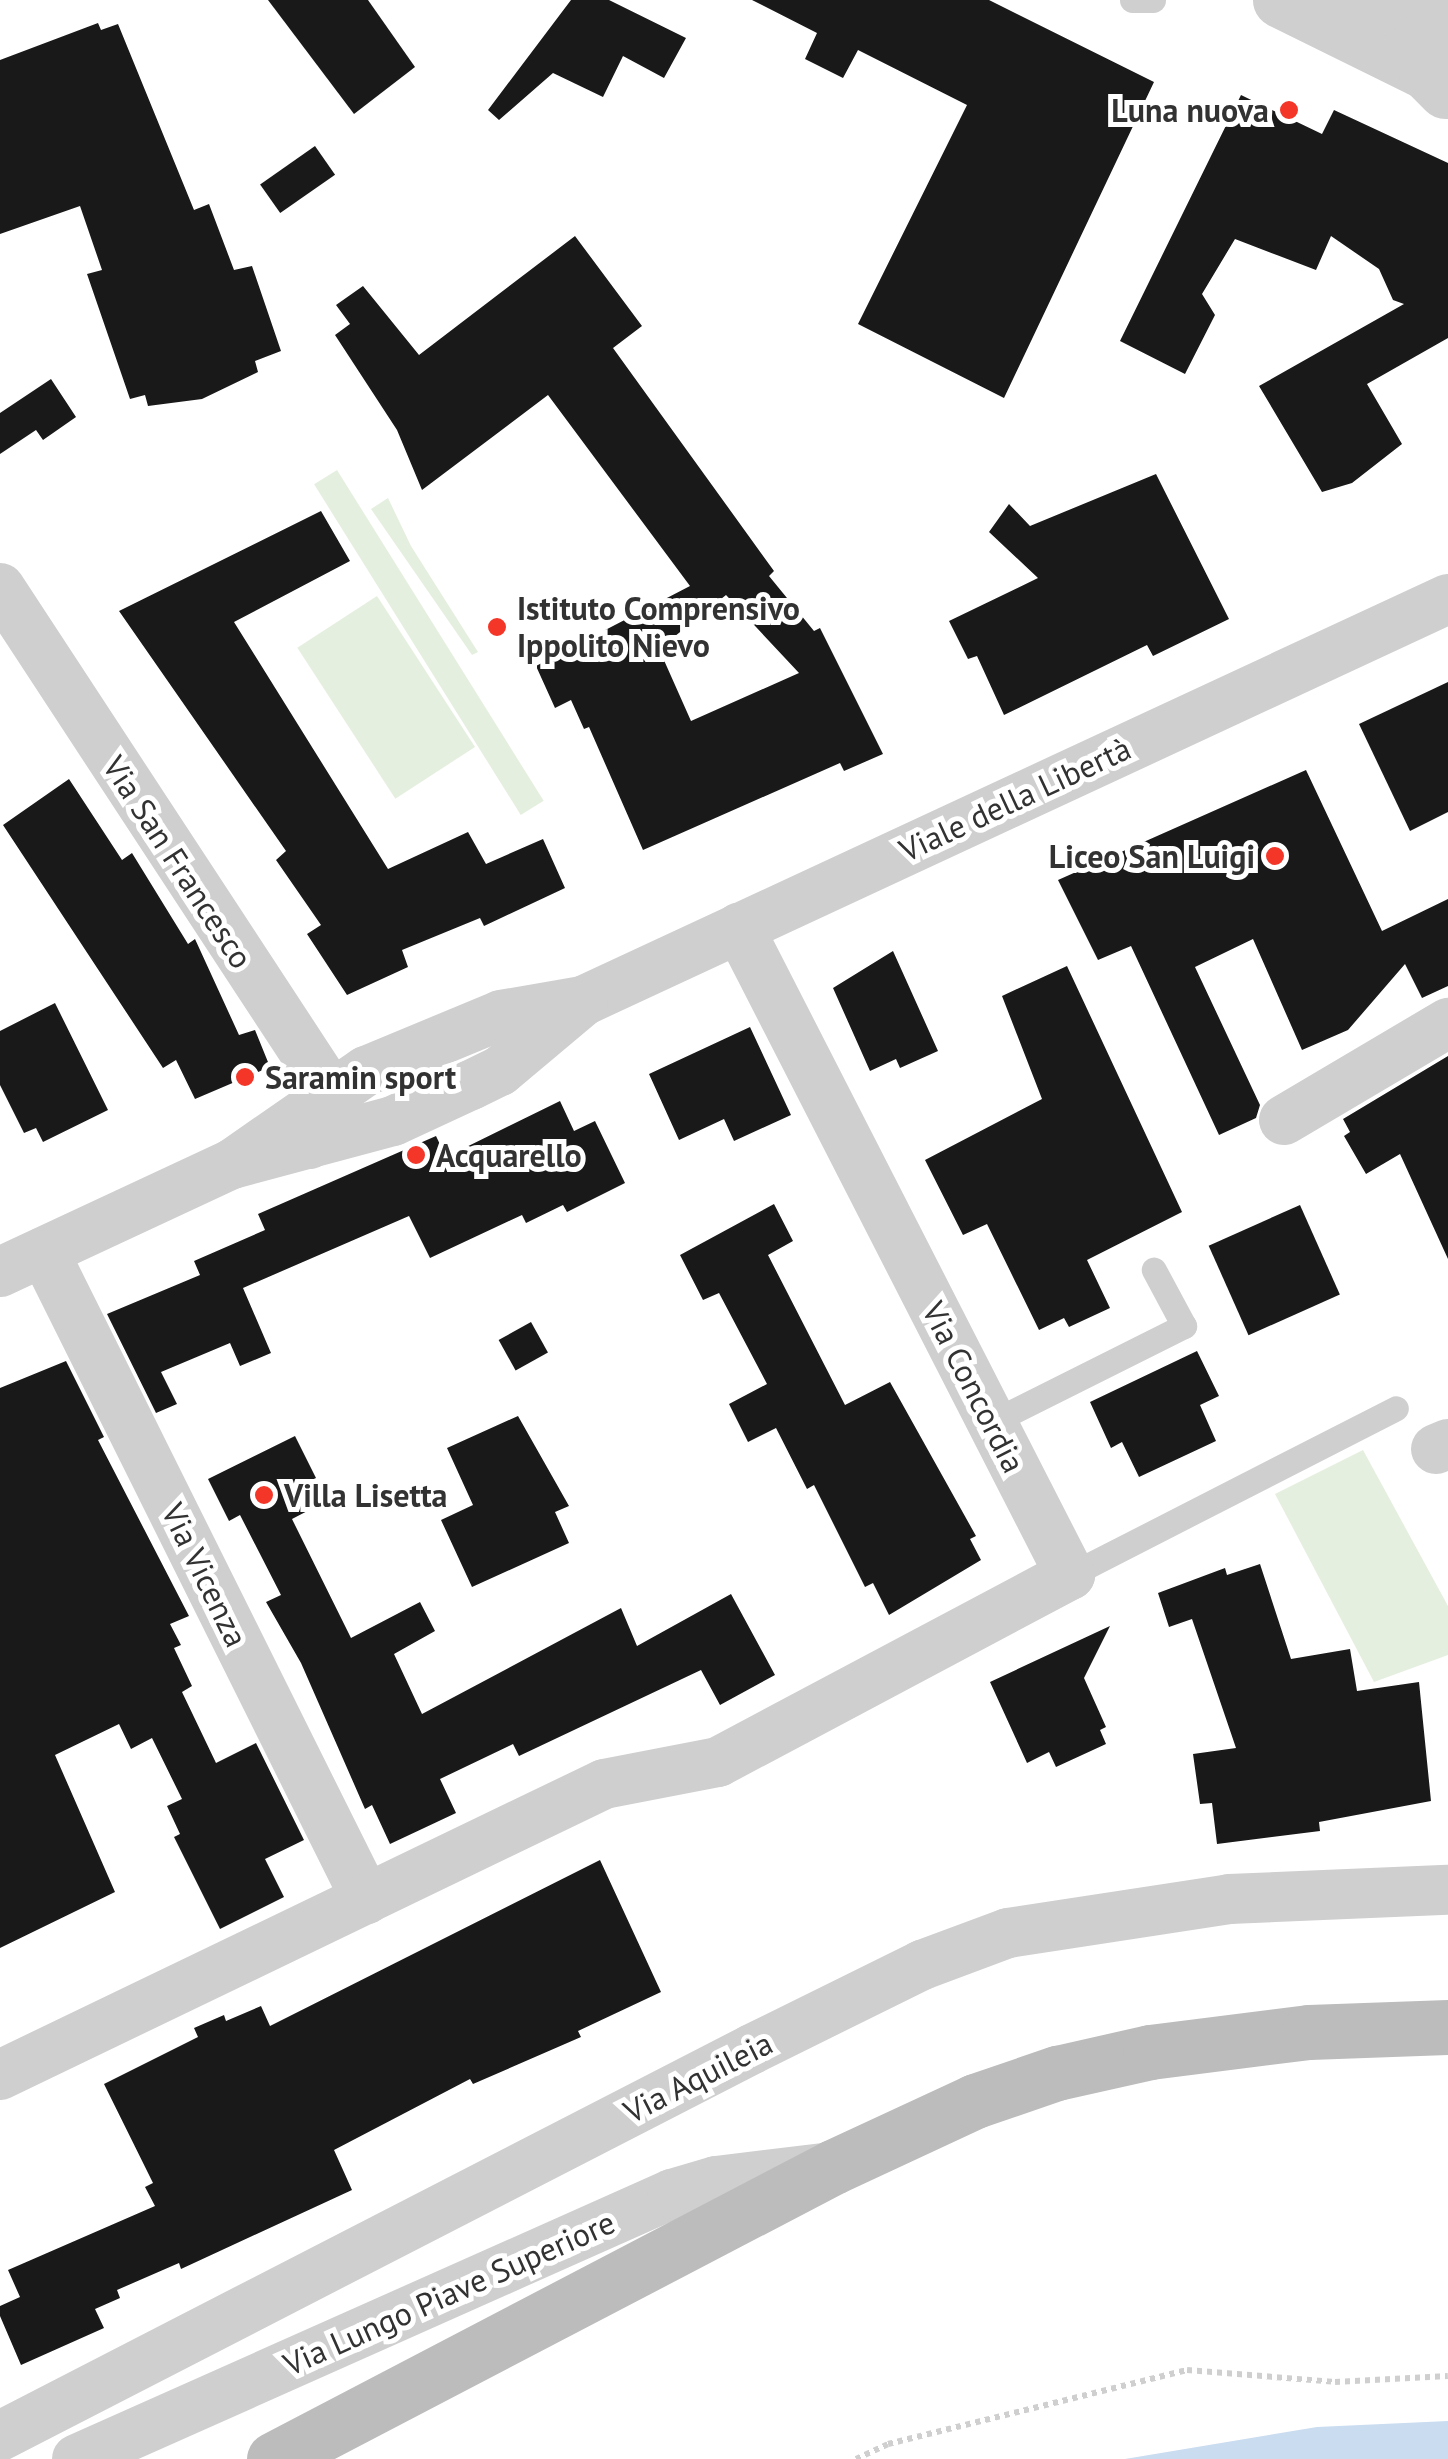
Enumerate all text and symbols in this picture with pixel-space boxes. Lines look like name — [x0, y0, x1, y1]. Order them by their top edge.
place label: Luna nuova — [1111, 91, 1269, 129]
marker: Luna nuova — [1278, 99, 1300, 121]
place label: Istituto Comprensivo Ippolito Nievo — [517, 590, 800, 665]
marker: Istituto Comprensivo Ippolito Nievo — [486, 616, 508, 638]
street label: Viale della Libertà — [893, 729, 1137, 869]
street label: Via San Francesco — [95, 749, 261, 975]
place label: Liceo San Luigi — [1049, 837, 1255, 875]
marker: Liceo San Luigi — [1264, 845, 1286, 867]
place label: Saramin sport — [265, 1058, 456, 1096]
marker: Saramin sport — [234, 1066, 256, 1088]
place label: Acquarello — [436, 1136, 582, 1174]
marker: Acquarello — [405, 1144, 427, 1166]
street label: Via Concordia — [915, 1295, 1033, 1479]
place label: Villa Lisetta — [284, 1476, 447, 1514]
marker: Villa Lisetta — [253, 1484, 275, 1506]
street label: Via Vicenza — [154, 1497, 256, 1653]
street label: Via Aquileia — [617, 2023, 779, 2131]
street label: Via Lungo Piave Superiore — [277, 2203, 621, 2383]

